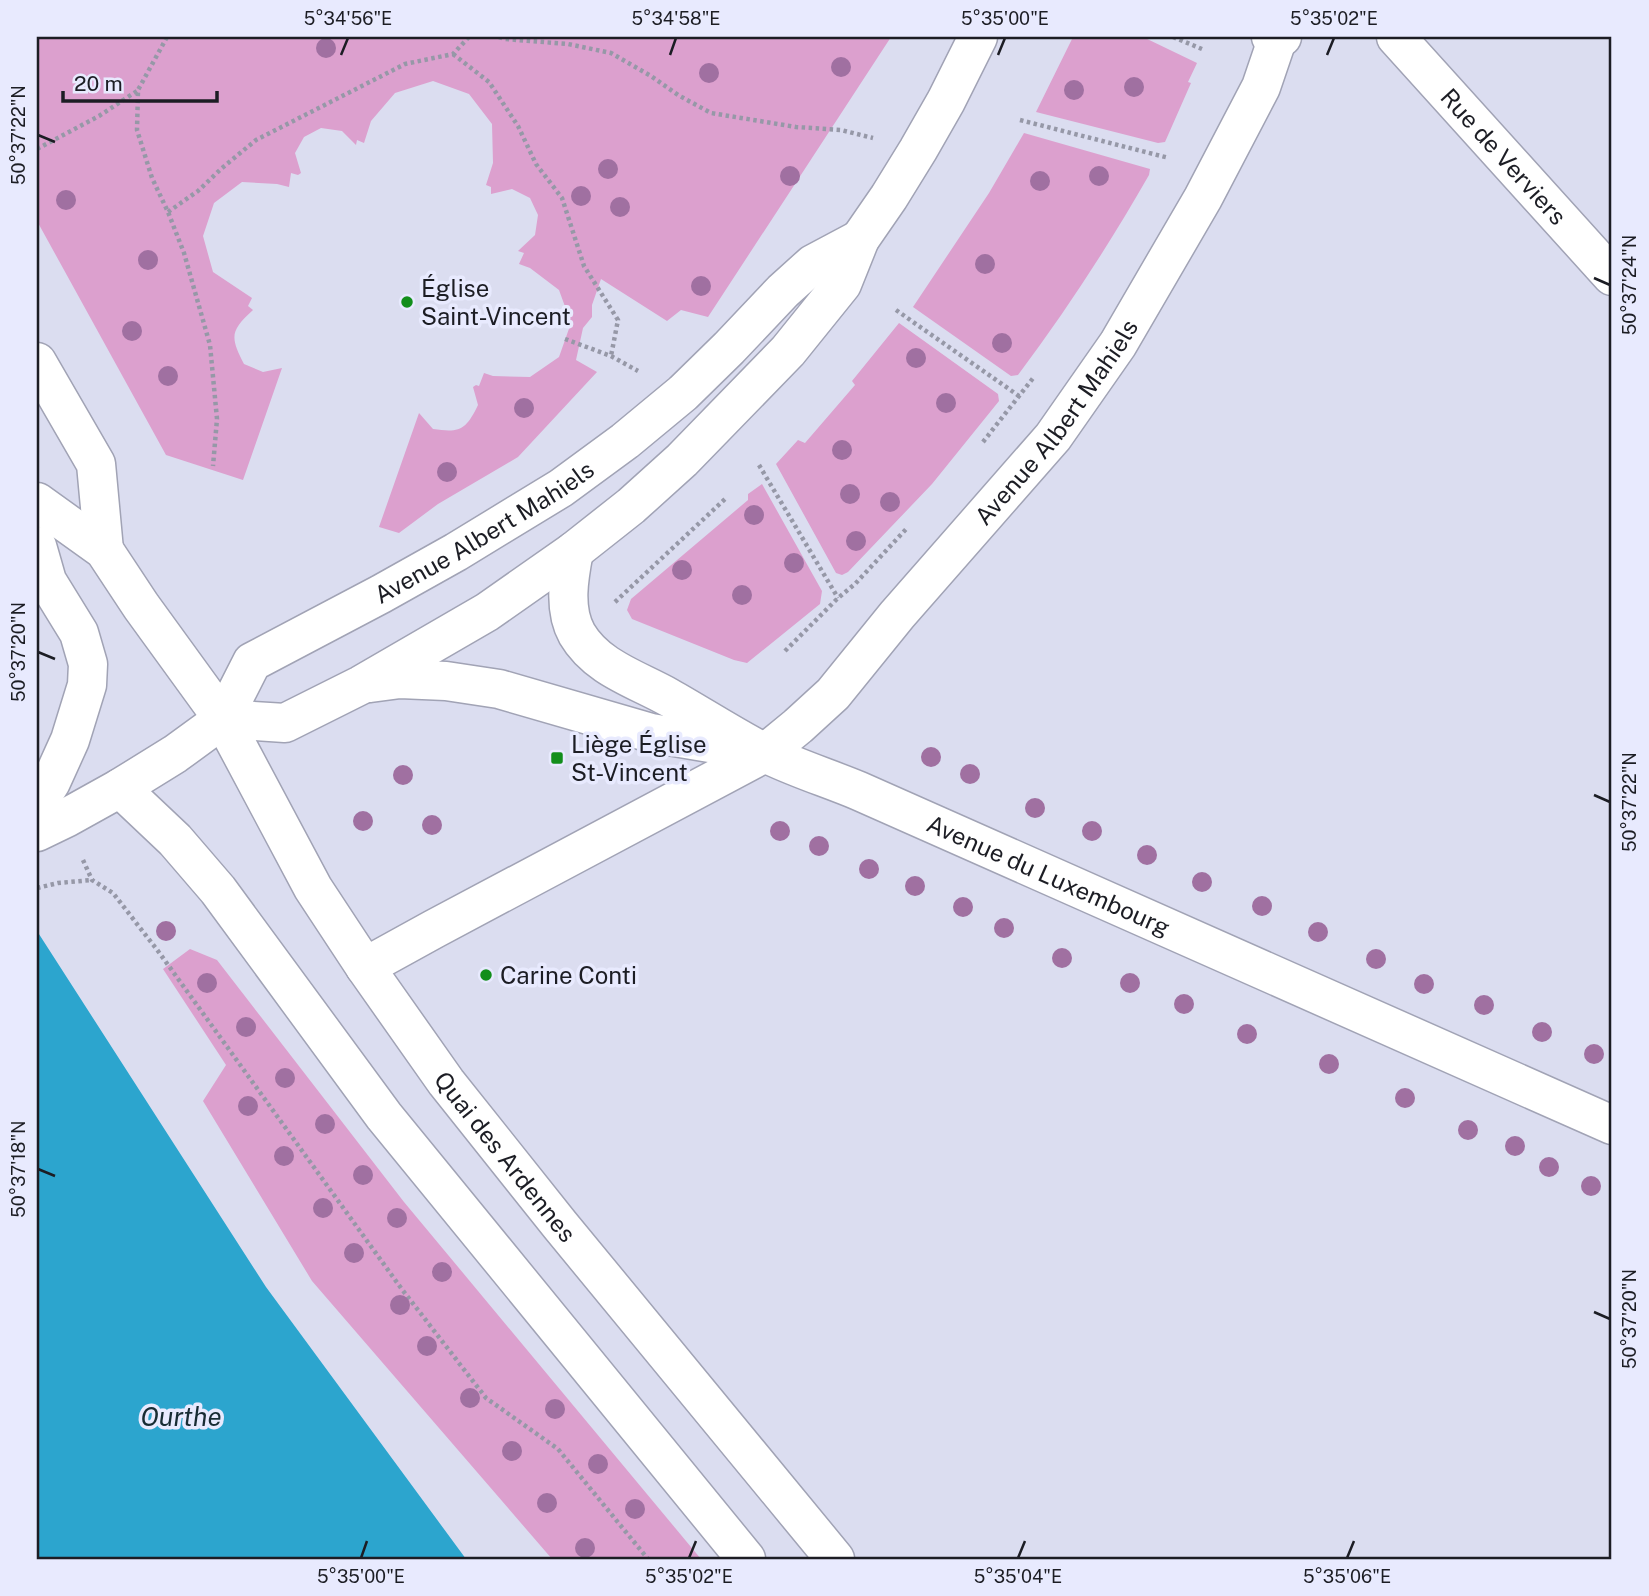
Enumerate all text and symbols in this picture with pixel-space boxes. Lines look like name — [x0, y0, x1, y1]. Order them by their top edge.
text: 5°34'56"E — [304, 8, 392, 29]
text: 5°34'58"E — [632, 8, 720, 29]
text: 5°35'00"E — [961, 8, 1049, 29]
text: 5°35'02"E — [1290, 8, 1378, 29]
scale bar — [63, 60, 217, 104]
text: 20 m — [74, 71, 123, 96]
street label: Rue de Verviers — [1435, 83, 1573, 230]
text: 50°37'22"N — [8, 85, 29, 185]
text: 50°37'24"N — [1619, 235, 1640, 335]
place label: Église Saint-Vincent — [421, 274, 571, 330]
marker: Église Saint-Vincent — [399, 294, 415, 310]
street label: Avenue Albert Mahiels — [969, 314, 1143, 530]
street label: Avenue Albert Mahiels — [369, 455, 599, 609]
text: 50°37'20"N — [8, 602, 29, 702]
place label: Liège Église St-Vincent — [571, 730, 706, 786]
marker: Liège Église St-Vincent — [549, 750, 565, 766]
text: 50°37'22"N — [1619, 752, 1640, 852]
street label: Avenue du Luxembourg — [923, 809, 1175, 941]
place label: Carine Conti — [500, 961, 637, 989]
marker: Carine Conti — [478, 967, 494, 983]
street label: Quai des Ardennes — [429, 1066, 582, 1247]
text: 50°37'18"N — [8, 1120, 29, 1218]
text: 50°37'20"N — [1619, 1269, 1640, 1369]
water label: Ourthe — [140, 1401, 222, 1432]
text: 5°35'00"E — [317, 1566, 405, 1587]
text: 5°35'02"E — [645, 1566, 733, 1587]
text: 5°35'04"E — [974, 1566, 1062, 1587]
text: 5°35'06"E — [1303, 1566, 1391, 1587]

